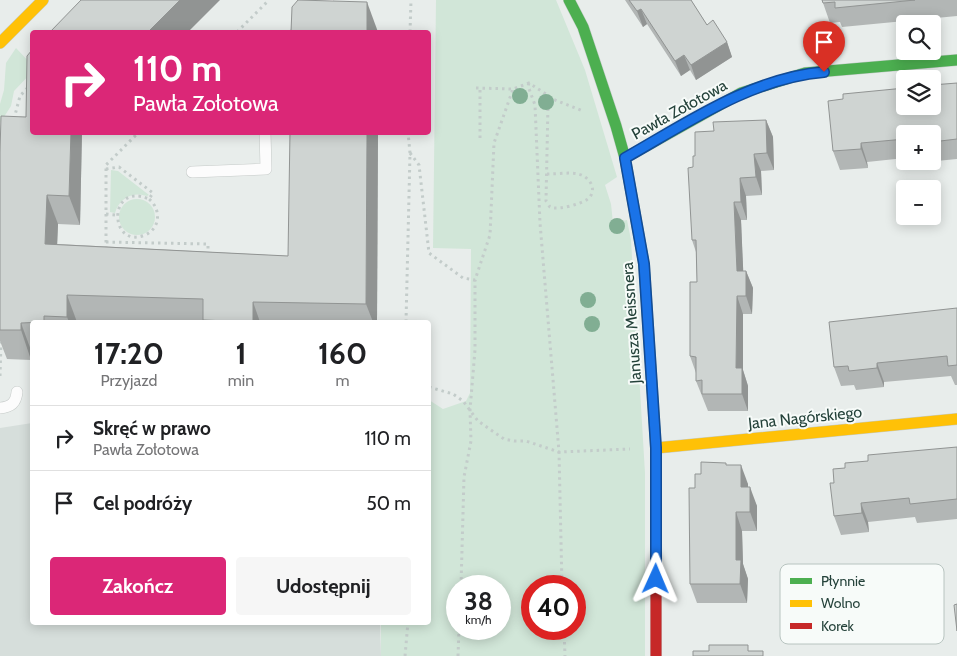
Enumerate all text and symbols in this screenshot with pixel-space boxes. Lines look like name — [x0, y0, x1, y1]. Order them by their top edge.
map controls — [896, 15, 941, 225]
button: search — [896, 15, 941, 60]
pin — [803, 21, 845, 72]
icon: arrive — [810, 28, 838, 56]
text: 110 m — [133, 47, 222, 90]
icon: right — [50, 50, 115, 115]
button: layers — [896, 70, 941, 115]
street label: Pawła Zołotowa — [628, 75, 730, 143]
text: Pawła Zołotowa — [133, 90, 279, 117]
button: + — [896, 125, 941, 170]
button: − — [896, 180, 941, 225]
street label: Janusza Meissnera — [618, 261, 645, 385]
text: 17:20 — [94, 335, 164, 372]
text: 1 — [235, 335, 247, 372]
text: 160 — [318, 335, 367, 372]
text: Przyjazd — [100, 371, 157, 390]
text: min — [228, 371, 254, 390]
text: m — [336, 371, 350, 390]
street label: Jana Nagórskiego — [746, 402, 863, 433]
text: Skręć w prawo — [93, 417, 211, 440]
icon: right — [50, 424, 78, 452]
text: 110 m — [364, 427, 411, 450]
text: Pawła Zołotowa — [93, 440, 199, 459]
icon: arrive — [50, 489, 78, 517]
text: Cel podróży — [93, 492, 192, 515]
text: 50 m — [367, 492, 411, 515]
position arrow — [629, 552, 681, 604]
button: Zakończ — [50, 557, 226, 615]
button: Udostępnij — [236, 557, 411, 615]
legend — [780, 564, 944, 644]
text: Płynnie — [821, 572, 865, 590]
speed limit sign: 40 — [521, 575, 586, 640]
text: 38 — [464, 586, 493, 616]
text: Wolno — [821, 594, 861, 612]
text: km/h — [465, 612, 492, 627]
text: Korek — [821, 617, 855, 635]

